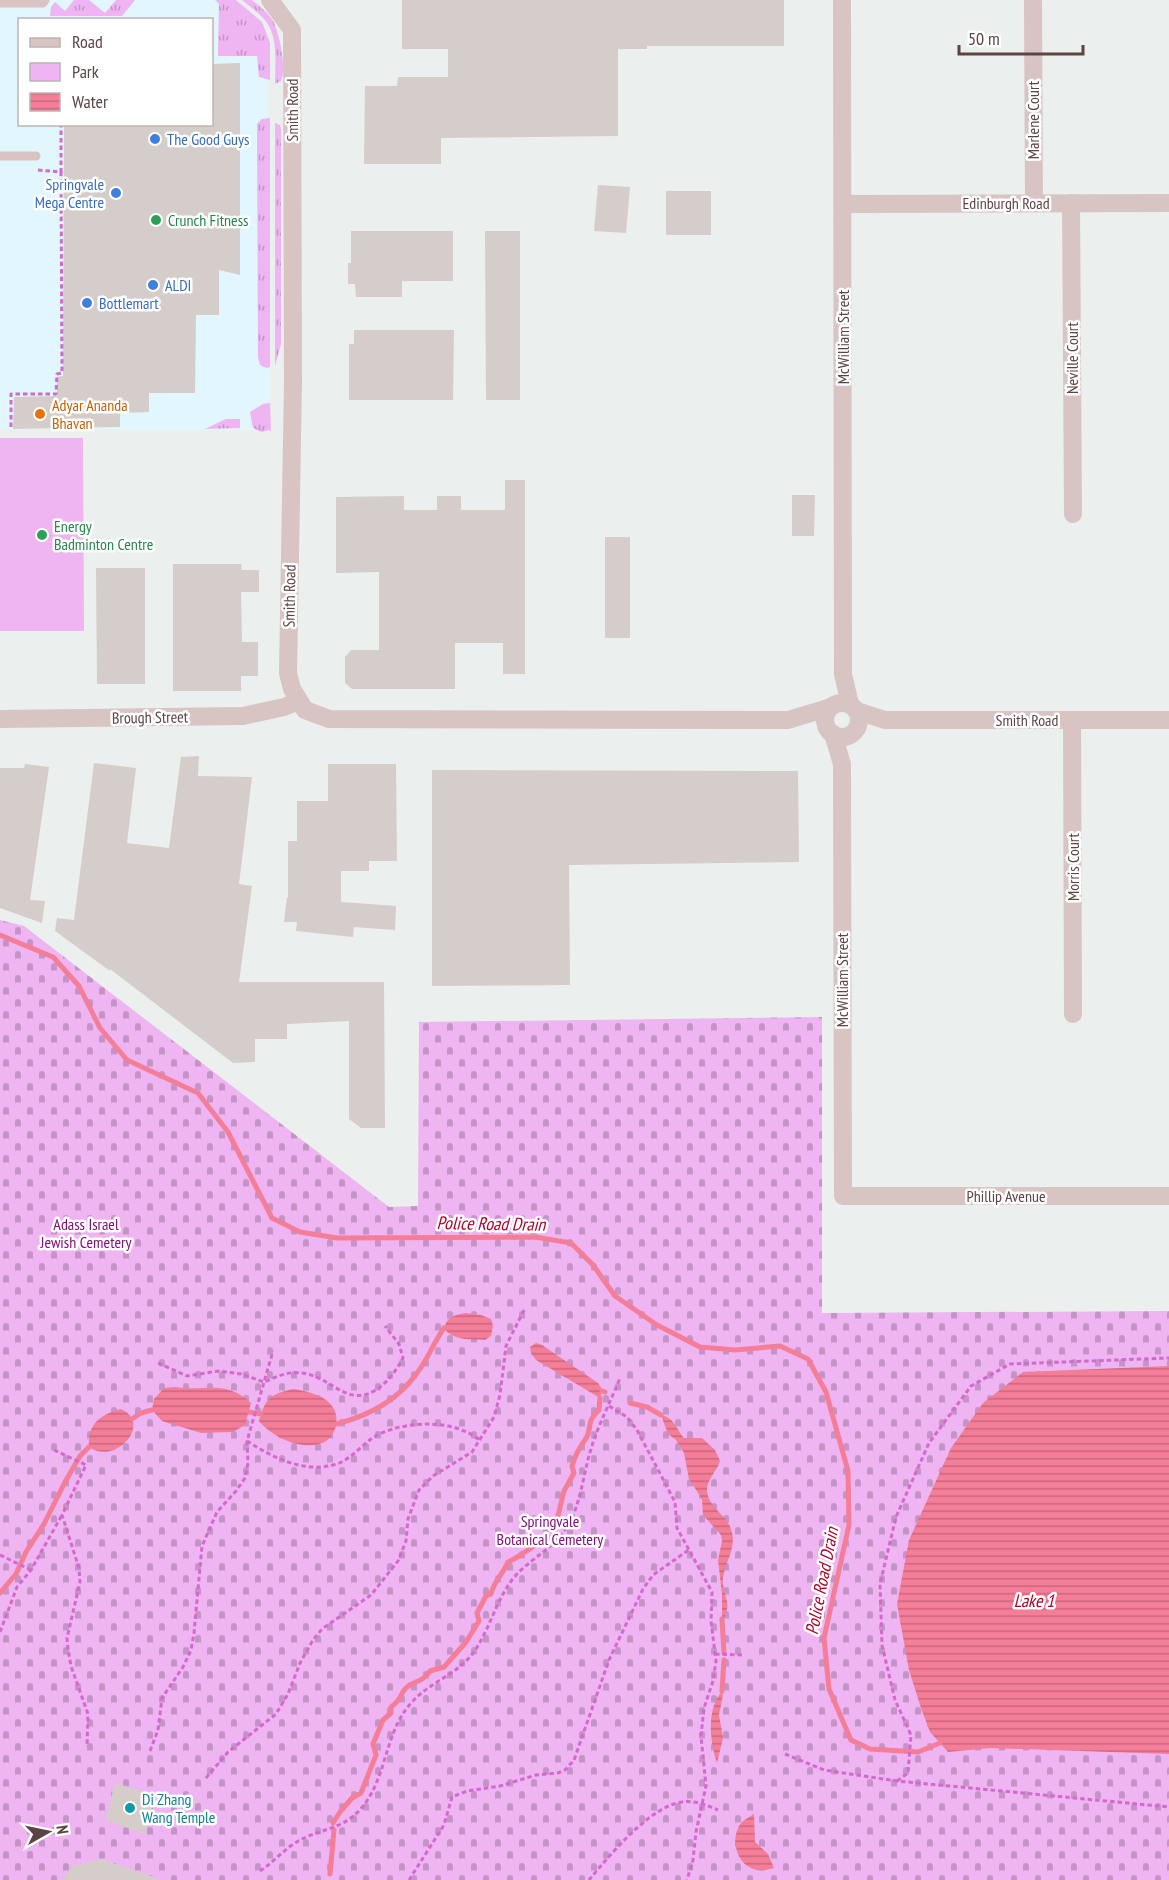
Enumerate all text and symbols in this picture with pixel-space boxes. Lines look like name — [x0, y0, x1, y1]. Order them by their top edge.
legend — [18, 18, 213, 126]
scale bar — [959, 18, 1084, 56]
text: 50 m — [968, 27, 1000, 50]
text: Road — [72, 30, 103, 53]
text: Park — [72, 60, 99, 83]
street label: Smith Road — [282, 79, 302, 141]
street label: Marlene Court — [1023, 80, 1043, 159]
text: Water — [72, 90, 108, 113]
place label: The Good Guys — [167, 129, 249, 149]
marker: The Good Guys — [148, 132, 162, 146]
place label: Springvale Mega Centre — [35, 174, 104, 212]
marker: Springvale Mega Centre — [109, 186, 123, 200]
street label: Edinburgh Road — [962, 193, 1050, 213]
place label: Crunch Fitness — [168, 210, 249, 230]
marker: Crunch Fitness — [149, 213, 163, 227]
place label: ALDI — [165, 275, 191, 295]
marker: ALDI — [146, 278, 160, 292]
street label: McWilliam Street — [833, 289, 853, 384]
place label: Bottlemart — [99, 293, 159, 313]
marker: Bottlemart — [80, 296, 94, 310]
street label: Neville Court — [1062, 321, 1082, 394]
place label: Adyar Ananda Bhavan — [52, 395, 128, 433]
marker: Adyar Ananda Bhavan — [33, 407, 47, 421]
place label: Energy Badminton Centre — [54, 516, 153, 554]
marker: Energy Badminton Centre — [35, 528, 49, 542]
street label: Smith Road — [278, 564, 300, 628]
street label: Brough Street — [112, 706, 189, 728]
street label: Smith Road — [996, 710, 1058, 730]
street label: Morris Court — [1063, 832, 1083, 901]
street label: McWilliam Street — [832, 932, 852, 1027]
street label: Phillip Avenue — [966, 1186, 1046, 1206]
water label: Police Road Drain — [436, 1211, 547, 1236]
park label: Adass Israel Jewish Cemetery — [40, 1214, 131, 1252]
park label: Springvale Botanical Cemetery — [497, 1511, 603, 1549]
water label: Police Road Drain — [800, 1524, 843, 1636]
water label: Lake 1 — [1014, 1589, 1055, 1612]
place label: Di Zhang Wang Temple — [142, 1789, 215, 1827]
marker: Di Zhang Wang Temple — [123, 1801, 137, 1815]
north arrow — [18, 1802, 78, 1862]
text: N — [52, 1824, 73, 1835]

